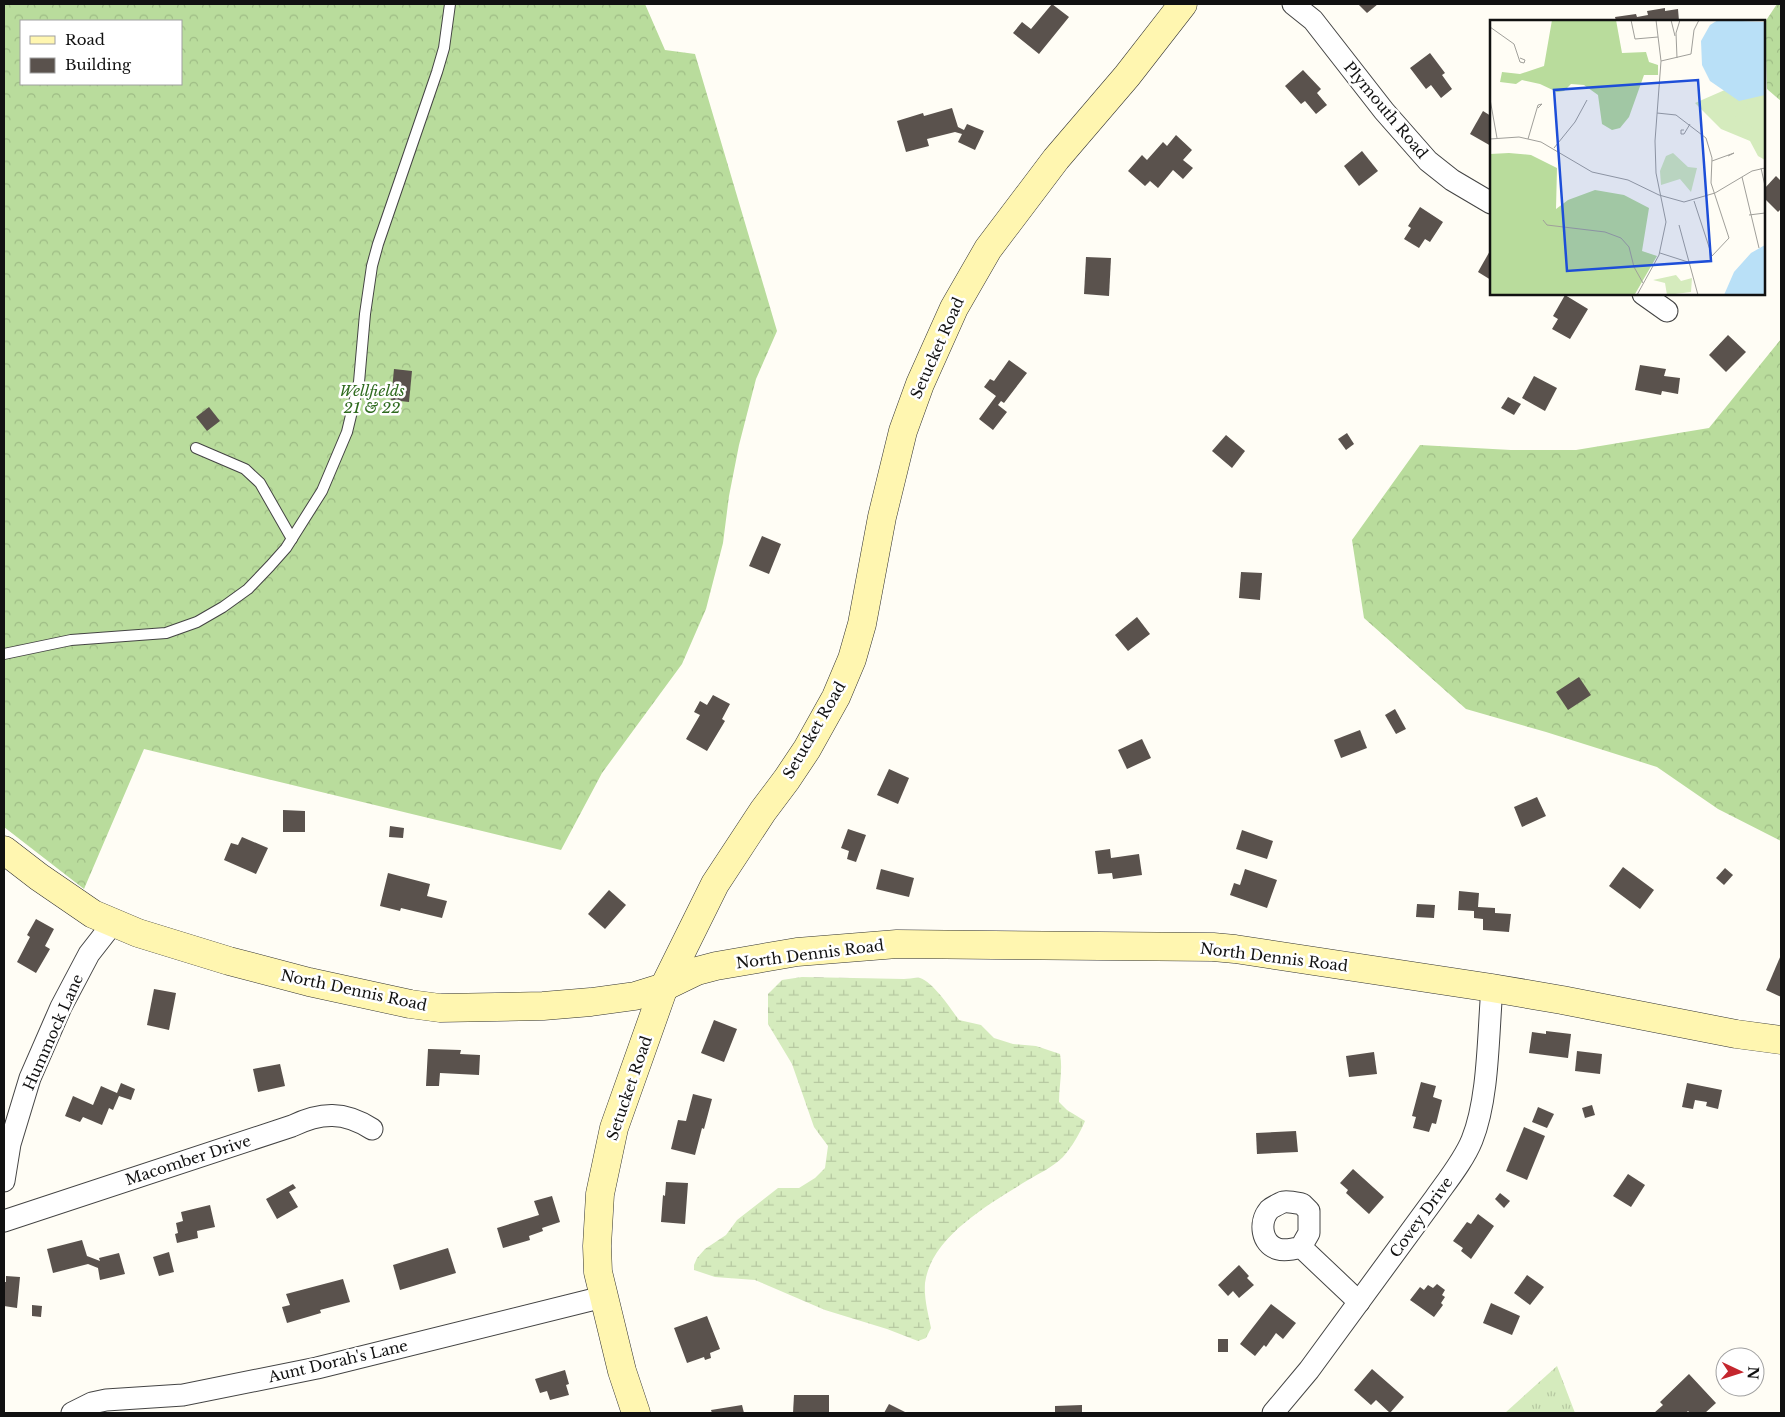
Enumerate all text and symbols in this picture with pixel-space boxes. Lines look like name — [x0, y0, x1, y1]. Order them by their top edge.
legend — [20, 20, 182, 85]
inset map — [1490, 20, 1765, 295]
text: Road — [65, 30, 105, 49]
text: Building — [65, 55, 132, 74]
street label: Plymouth Road — [1340, 58, 1432, 162]
street label: Setucket Road — [906, 294, 968, 402]
park label: Wellfields 21 & 22 — [339, 381, 405, 417]
street label: Setucket Road — [778, 678, 850, 782]
street label: North Dennis Road — [735, 935, 885, 973]
street label: North Dennis Road — [1199, 938, 1349, 976]
street label: North Dennis Road — [279, 965, 429, 1015]
street label: Hummock Lane — [19, 971, 87, 1093]
street label: Setucket Road — [602, 1033, 656, 1143]
street label: Macomber Drive — [123, 1131, 253, 1189]
street label: Covey Drive — [1385, 1173, 1457, 1261]
street label: Aunt Dorah's Lane — [265, 1336, 410, 1387]
north arrow — [1715, 1347, 1765, 1397]
text: N — [1744, 1366, 1762, 1380]

